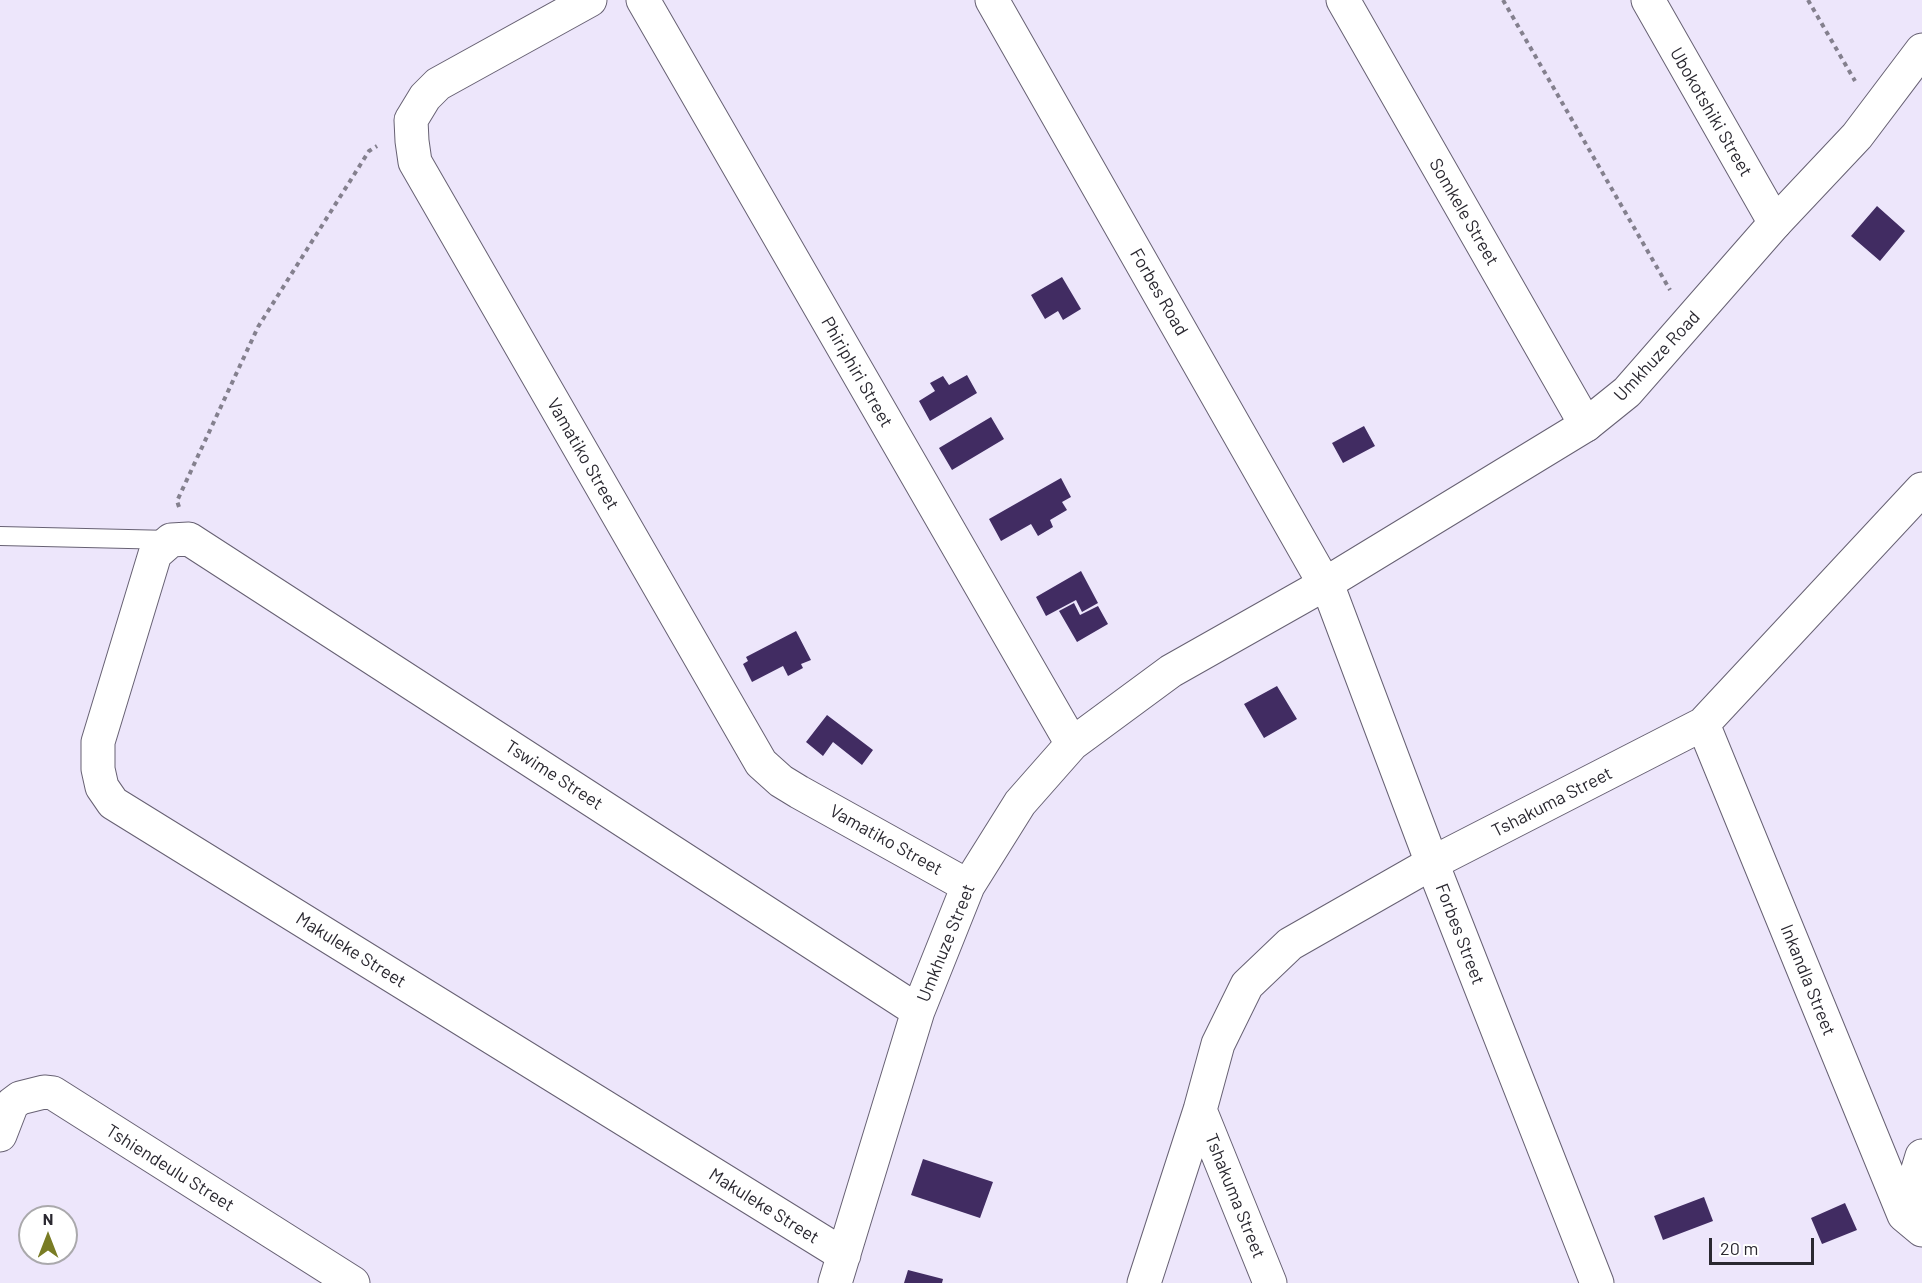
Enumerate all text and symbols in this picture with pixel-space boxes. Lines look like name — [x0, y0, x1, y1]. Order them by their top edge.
street label: Ubokotshiki Street — [1665, 44, 1757, 180]
street label: Somkele Street — [1425, 155, 1503, 269]
street label: Forbes Road — [1125, 245, 1193, 339]
street label: Umkhuze Road — [1610, 306, 1704, 406]
street label: Phiriphiri Street — [817, 313, 897, 431]
street label: Vamatiko Street — [542, 394, 624, 514]
street label: Tswime Street — [501, 735, 607, 815]
street label: Tshakuma Street — [1488, 762, 1616, 842]
street label: Vamatiko Street — [826, 800, 946, 880]
street label: Forbes Street — [1431, 880, 1489, 988]
street label: Umkhuze Street — [913, 881, 979, 1005]
street label: Makuleke Street — [292, 908, 410, 992]
street label: Inkandla Street — [1776, 921, 1840, 1039]
street label: Tshiendeulu Street — [102, 1120, 238, 1216]
street label: Tshakuma Street — [1200, 1131, 1270, 1261]
street label: Makuleke Street — [705, 1164, 823, 1248]
north arrow — [18, 1205, 78, 1265]
text: N — [43, 1209, 53, 1228]
scale bar — [1712, 1226, 1817, 1264]
text: 20 m — [1720, 1237, 1758, 1259]

